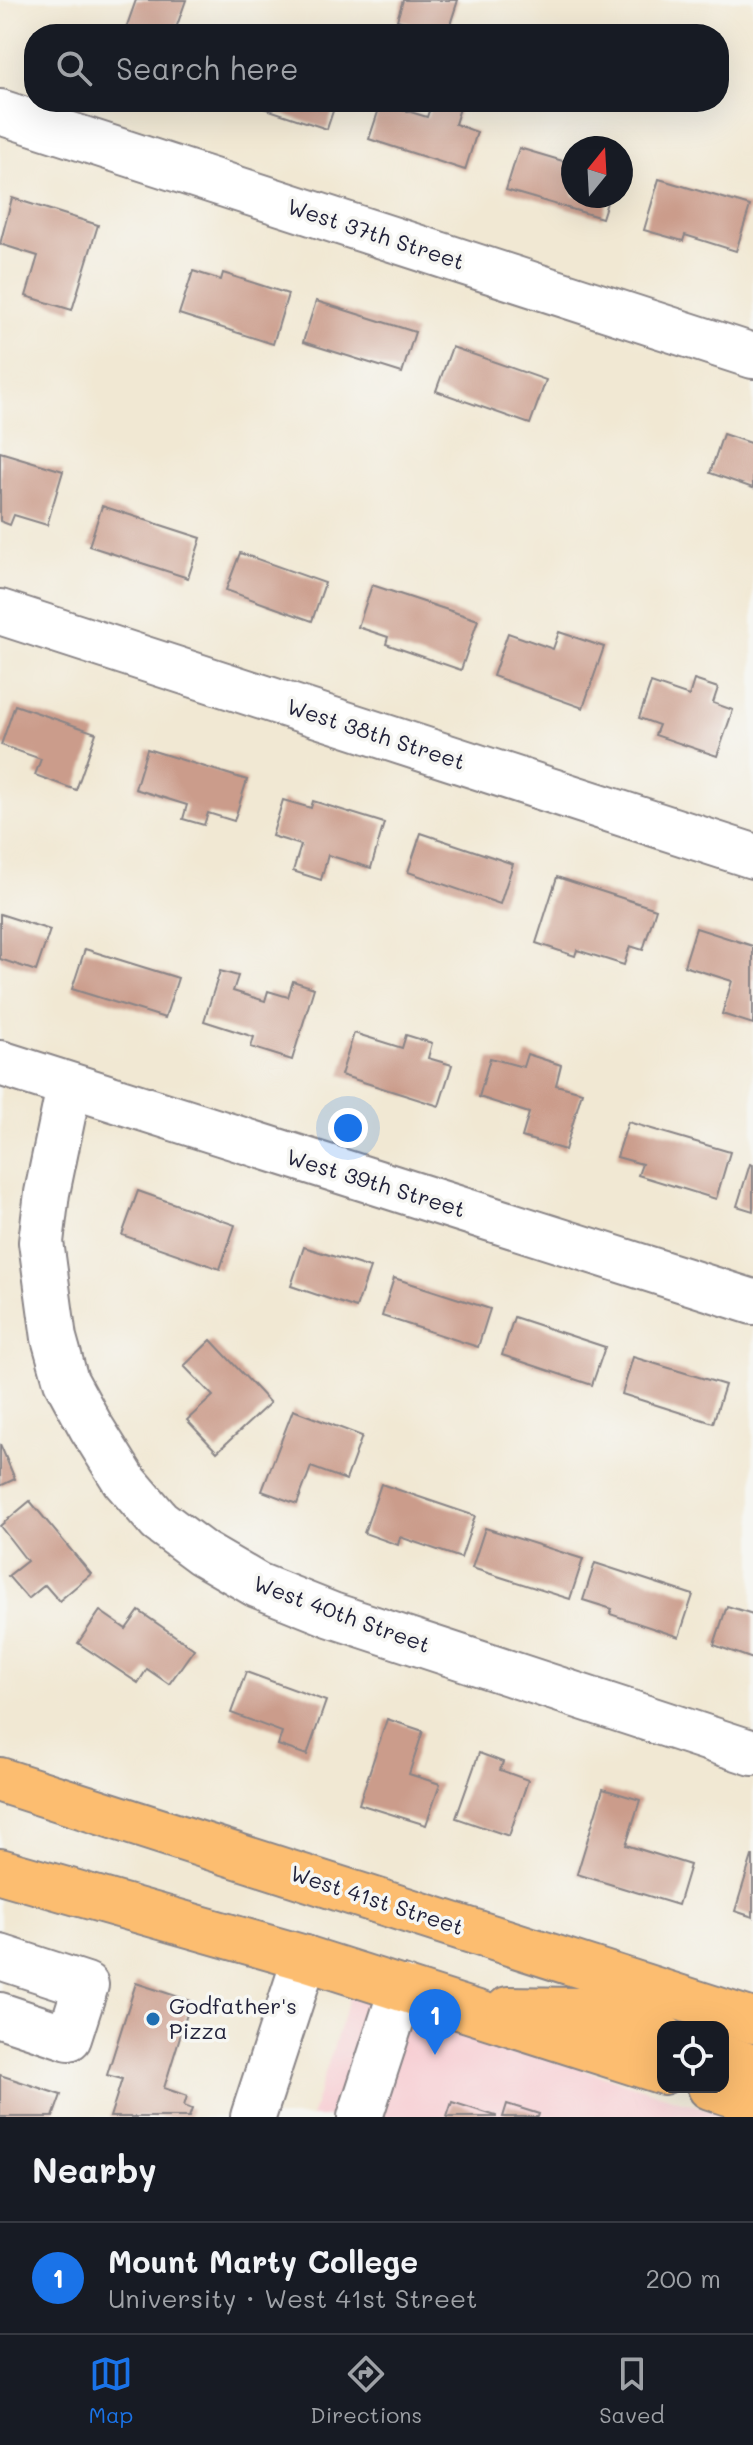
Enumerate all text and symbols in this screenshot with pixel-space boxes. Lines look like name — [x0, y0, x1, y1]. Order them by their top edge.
search box — [24, 24, 729, 112]
icon: search — [52, 46, 96, 90]
text: Search here — [116, 48, 299, 88]
north arrow — [561, 136, 633, 208]
street label: West 37th Street — [284, 191, 468, 276]
street label: West 38th Street — [283, 691, 469, 776]
your location — [328, 1108, 368, 1148]
street label: West 39th Street — [283, 1142, 469, 1223]
street label: West 40th Street — [250, 1568, 435, 1659]
street label: West 41st Street — [287, 1858, 467, 1941]
pin: 1 — [409, 1989, 461, 2055]
place label: Godfather's Pizza — [169, 1991, 297, 2045]
marker: Godfather's Pizza — [144, 2010, 162, 2028]
map controls — [657, 2021, 729, 2093]
button: locate — [657, 2021, 729, 2093]
text: Nearby — [32, 2147, 157, 2192]
text: Mount Marty College — [108, 2241, 418, 2281]
text: 1 — [52, 2261, 64, 2295]
text: 200 m — [645, 2261, 721, 2295]
text: University · West 41st Street — [108, 2281, 478, 2315]
tab: Map — [89, 2352, 133, 2429]
tab: Directions — [310, 2352, 422, 2429]
tab: Saved — [599, 2352, 664, 2429]

